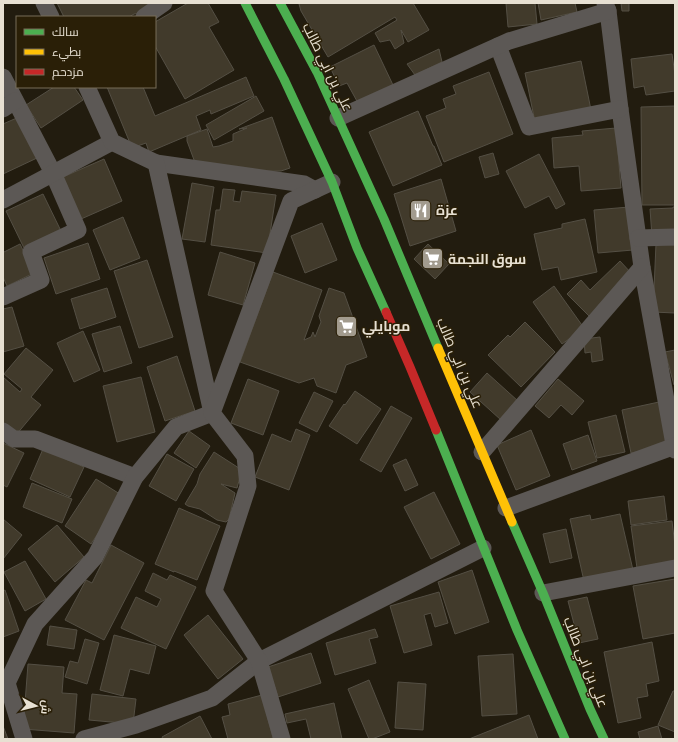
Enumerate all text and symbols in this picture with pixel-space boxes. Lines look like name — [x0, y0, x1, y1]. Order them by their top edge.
legend — [16, 16, 156, 88]
street label: علي بن ابي طالب — [296, 20, 356, 116]
text: سالك — [52, 25, 79, 39]
text: بطيء — [52, 45, 81, 62]
text: مزدحم — [52, 65, 84, 80]
restaurant icon: عزة — [408, 197, 434, 223]
place label: عزة — [436, 202, 458, 219]
supermarket icon: سوق النجمة — [419, 246, 445, 272]
place label: سوق النجمة — [448, 251, 526, 268]
supermarket icon: موبايلي — [333, 313, 359, 339]
street label: علي بن ابي طالب — [430, 315, 486, 412]
place label: موبايلي — [362, 318, 410, 338]
street label: علي بن ابي طالب — [557, 614, 611, 711]
north arrow — [16, 686, 56, 726]
text: ش — [38, 699, 53, 715]

